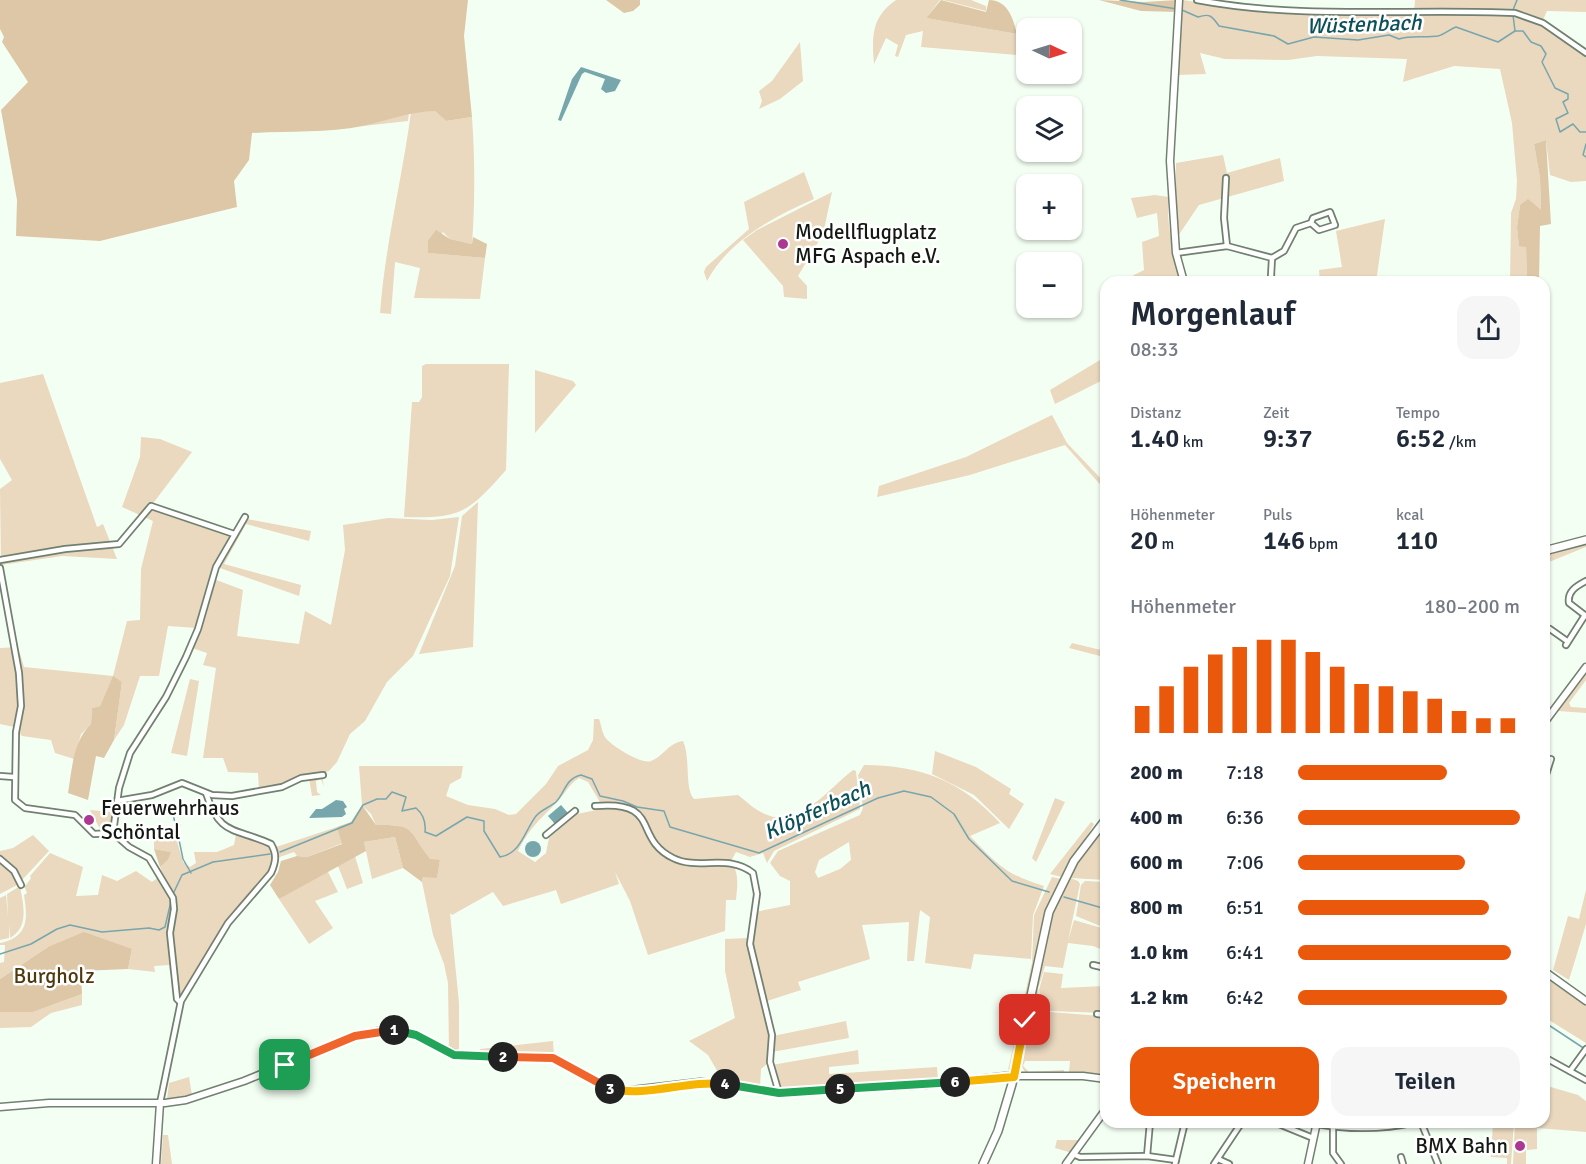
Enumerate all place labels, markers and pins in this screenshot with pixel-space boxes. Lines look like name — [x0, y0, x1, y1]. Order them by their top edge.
place label: Modellflugplatz MFG Aspach e.V. — [795, 219, 941, 269]
marker: Modellflugplatz MFG Aspach e.V. — [776, 237, 790, 251]
place label: Feuerwehrhaus Schöntal — [101, 795, 239, 845]
marker: Feuerwehrhaus Schöntal — [82, 813, 96, 827]
pin — [999, 994, 1050, 1045]
pin: 1 — [379, 1015, 409, 1045]
pin — [259, 1039, 310, 1090]
pin: 2 — [488, 1042, 518, 1072]
pin: 6 — [940, 1067, 970, 1097]
pin: 4 — [710, 1069, 740, 1099]
pin: 3 — [595, 1074, 625, 1104]
pin: 5 — [825, 1074, 855, 1104]
place label: BMX Bahn — [1415, 1133, 1508, 1159]
marker: BMX Bahn — [1513, 1139, 1527, 1153]

